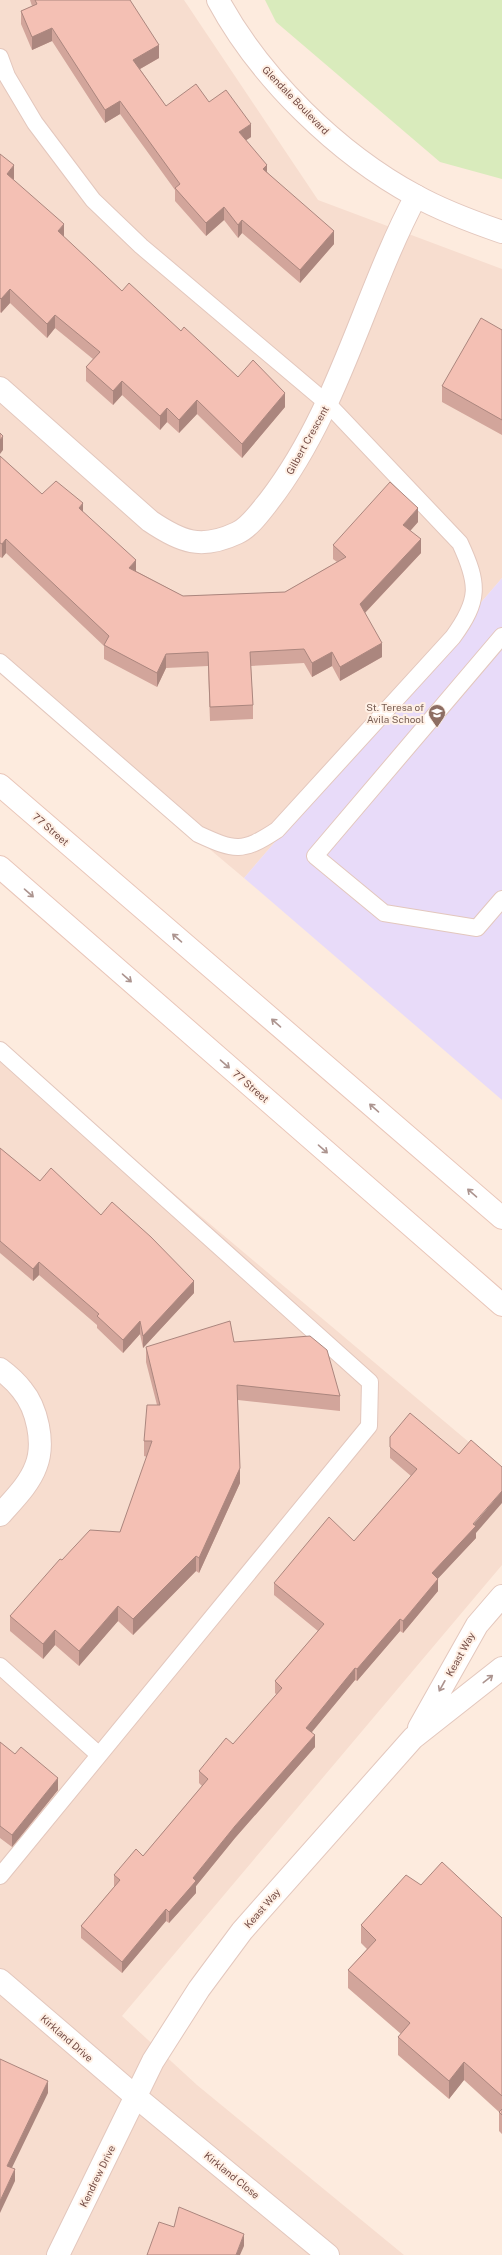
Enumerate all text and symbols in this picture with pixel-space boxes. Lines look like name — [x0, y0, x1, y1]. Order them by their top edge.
street label: Glendale Boulevard — [260, 63, 332, 137]
street label: Gilbert Crescent — [283, 404, 331, 476]
place label: St. Teresa of Avila School — [366, 701, 424, 725]
school or university icon: St. Teresa of Avila School — [427, 703, 447, 728]
street label: 77 Street — [31, 810, 72, 848]
one-way arrow — [24, 888, 34, 897]
one-way arrow — [172, 933, 182, 942]
one-way arrow — [122, 974, 133, 983]
one-way arrow — [270, 1018, 281, 1027]
one-way arrow — [220, 1059, 230, 1068]
street label: 77 Street — [231, 1067, 272, 1105]
one-way arrow — [369, 1103, 379, 1112]
one-way arrow — [318, 1145, 329, 1154]
one-way arrow — [467, 1188, 478, 1197]
street label: Keast Way — [443, 1629, 477, 1678]
one-way arrow — [482, 1675, 493, 1683]
one-way arrow — [438, 1680, 446, 1692]
street label: Keast Way — [242, 1885, 283, 1930]
street label: Kirkland Drive — [38, 2012, 96, 2064]
street label: Kendrew Drive — [77, 2143, 117, 2209]
street label: Kirkland Close — [202, 2149, 262, 2201]

